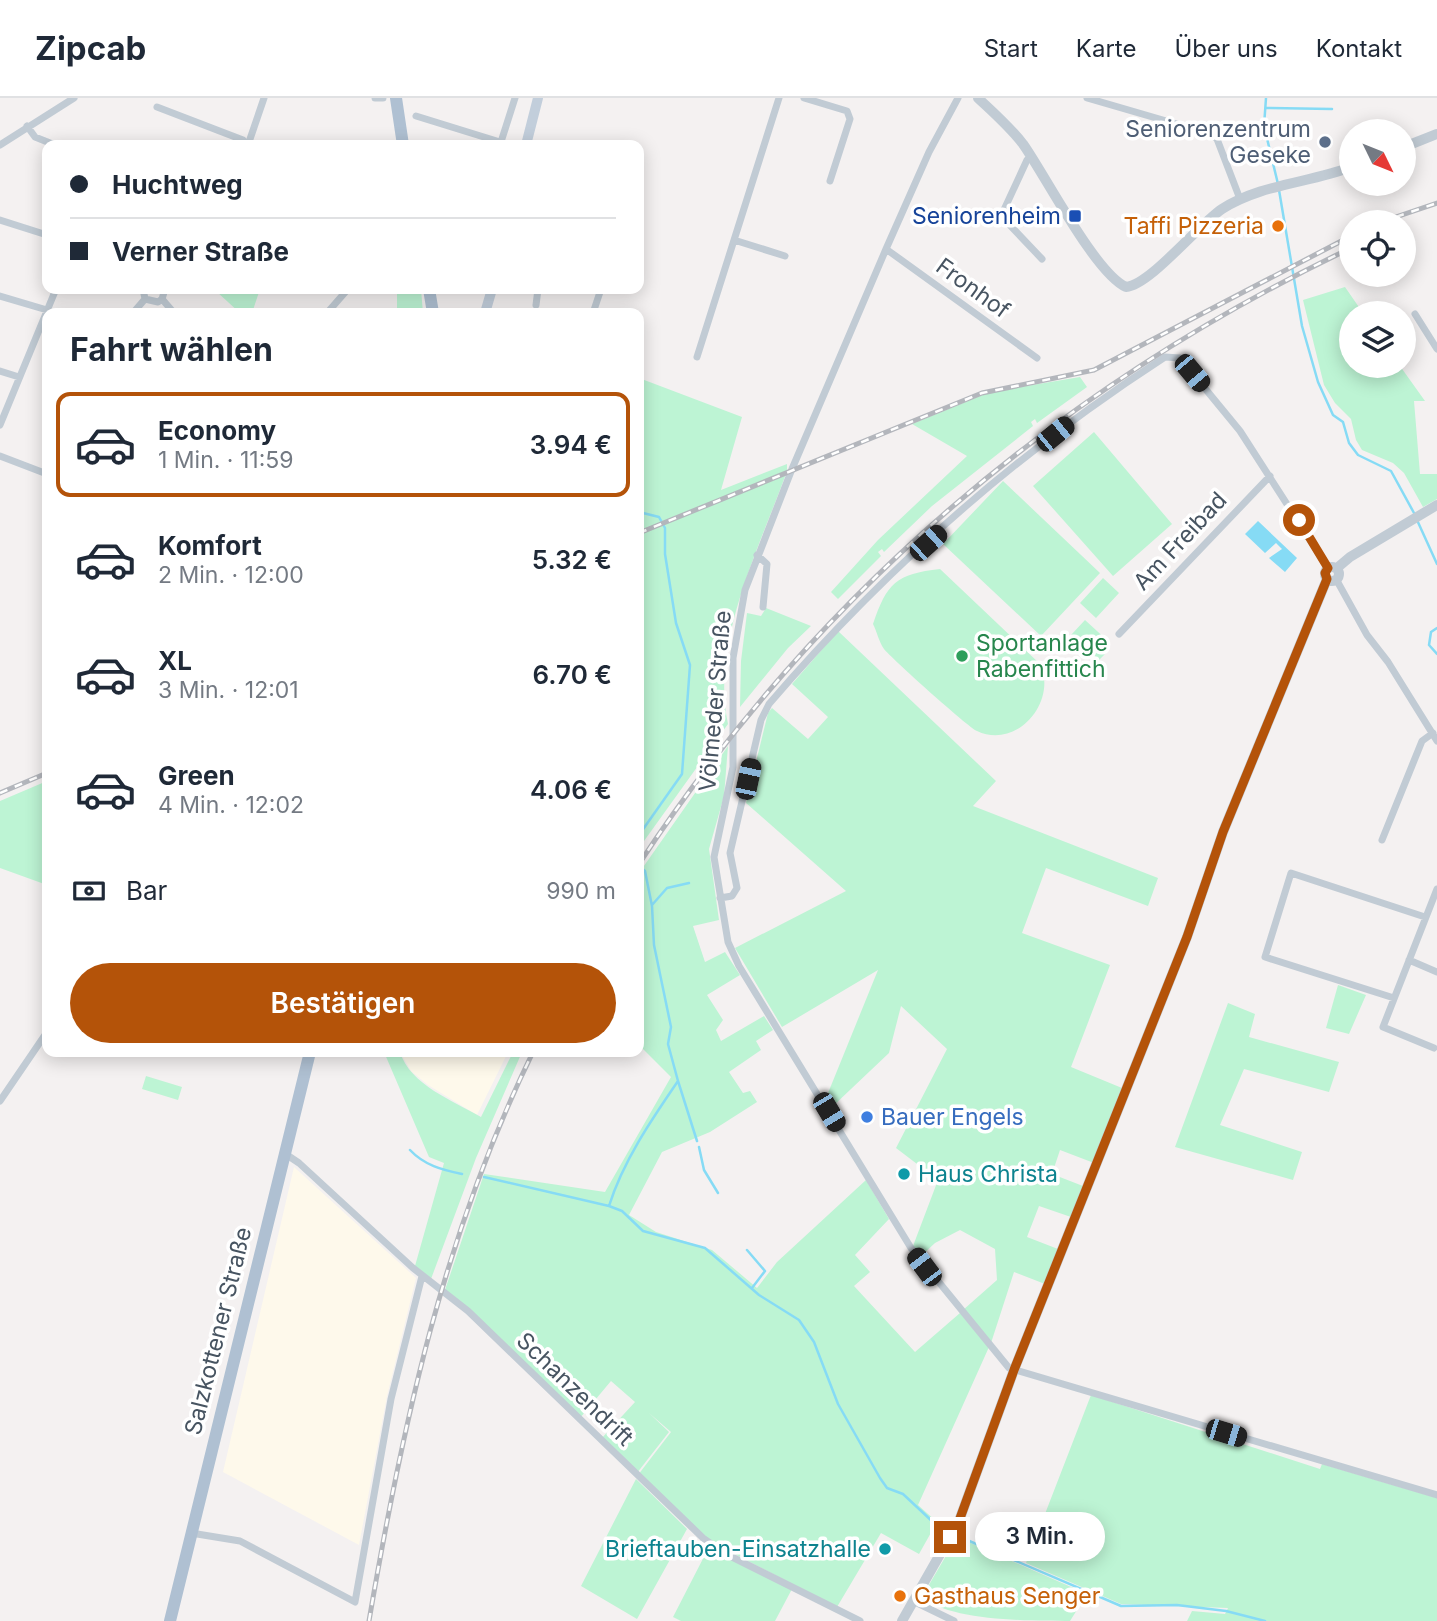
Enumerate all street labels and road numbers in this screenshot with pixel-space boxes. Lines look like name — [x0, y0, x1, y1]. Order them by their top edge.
street label: Fronhof — [931, 252, 1016, 324]
street label: Am Freibad — [1127, 486, 1233, 596]
street label: Völmeder Straße — [693, 609, 737, 793]
street label: Salzkottener Straße — [179, 1224, 257, 1438]
street label: Schanzendrift — [511, 1326, 639, 1452]

